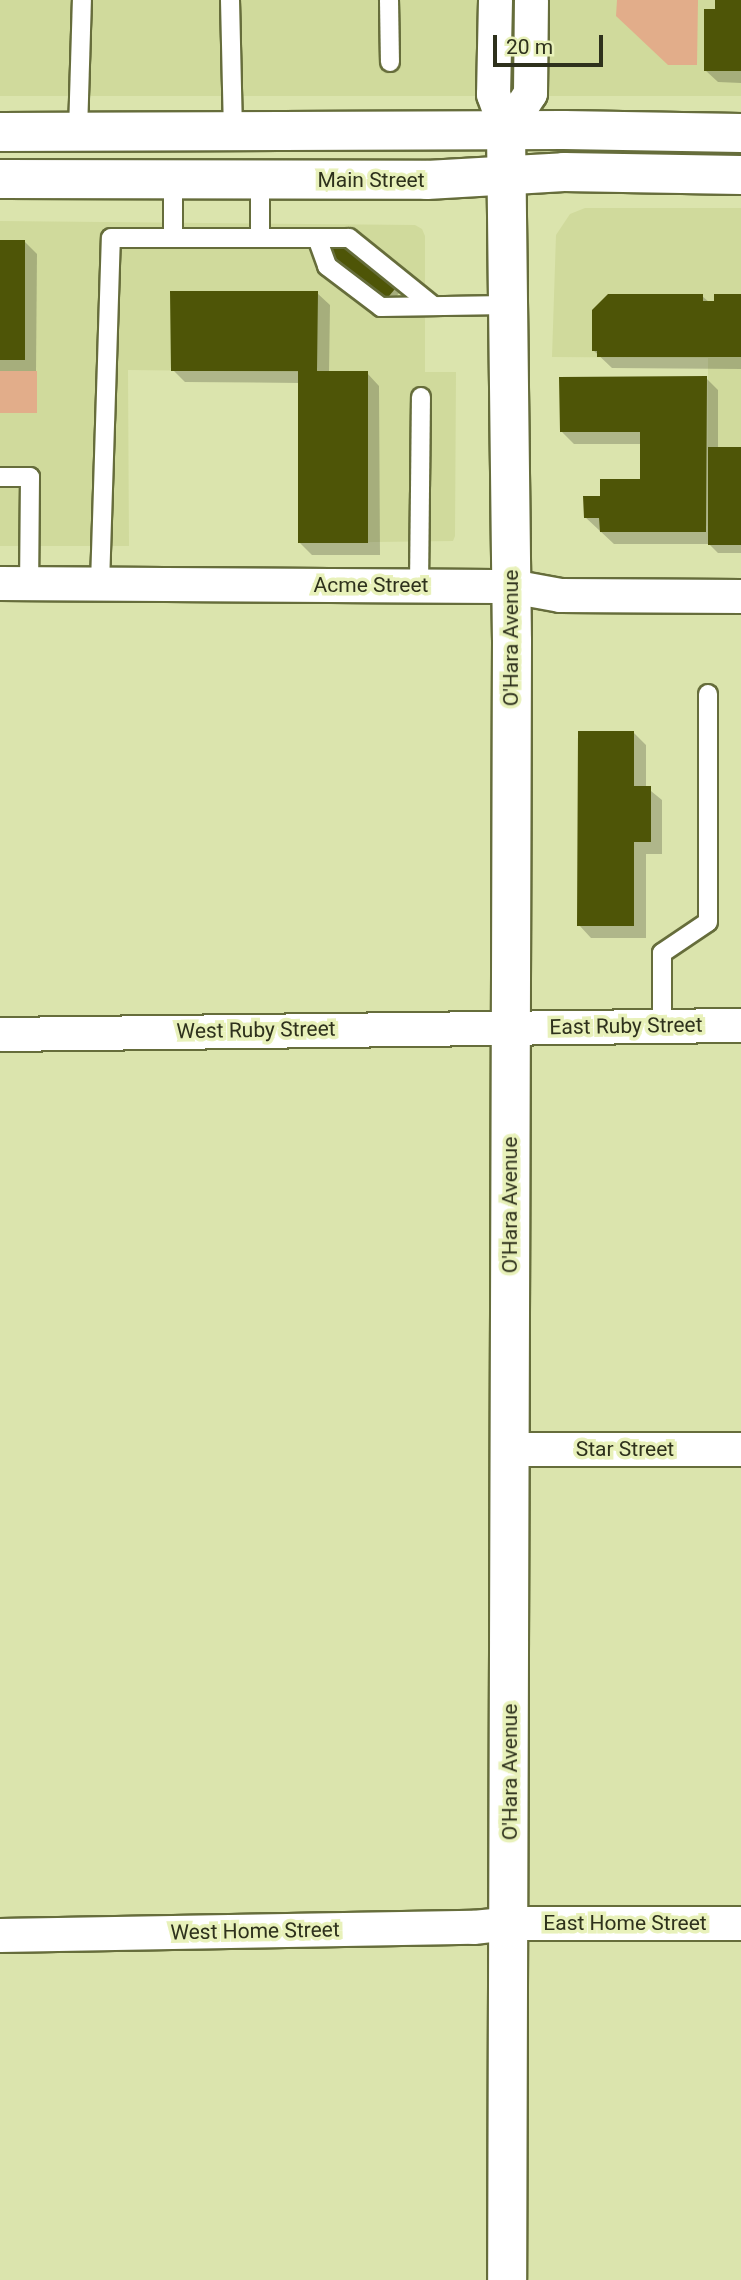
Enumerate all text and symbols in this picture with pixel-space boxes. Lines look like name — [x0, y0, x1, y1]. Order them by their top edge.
scale bar — [496, 21, 606, 65]
text: 20 m — [506, 35, 553, 59]
street label: Main Street — [317, 167, 425, 193]
street label: O'Hara Avenue — [498, 570, 524, 706]
street label: Acme Street — [314, 572, 428, 598]
street label: East Ruby Street — [549, 1012, 703, 1040]
street label: West Ruby Street — [176, 1016, 336, 1044]
street label: O'Hara Avenue — [497, 1137, 523, 1273]
street label: Star Street — [576, 1436, 674, 1462]
street label: O'Hara Avenue — [497, 1704, 523, 1840]
street label: East Home Street — [543, 1910, 707, 1936]
street label: West Home Street — [170, 1917, 340, 1945]

